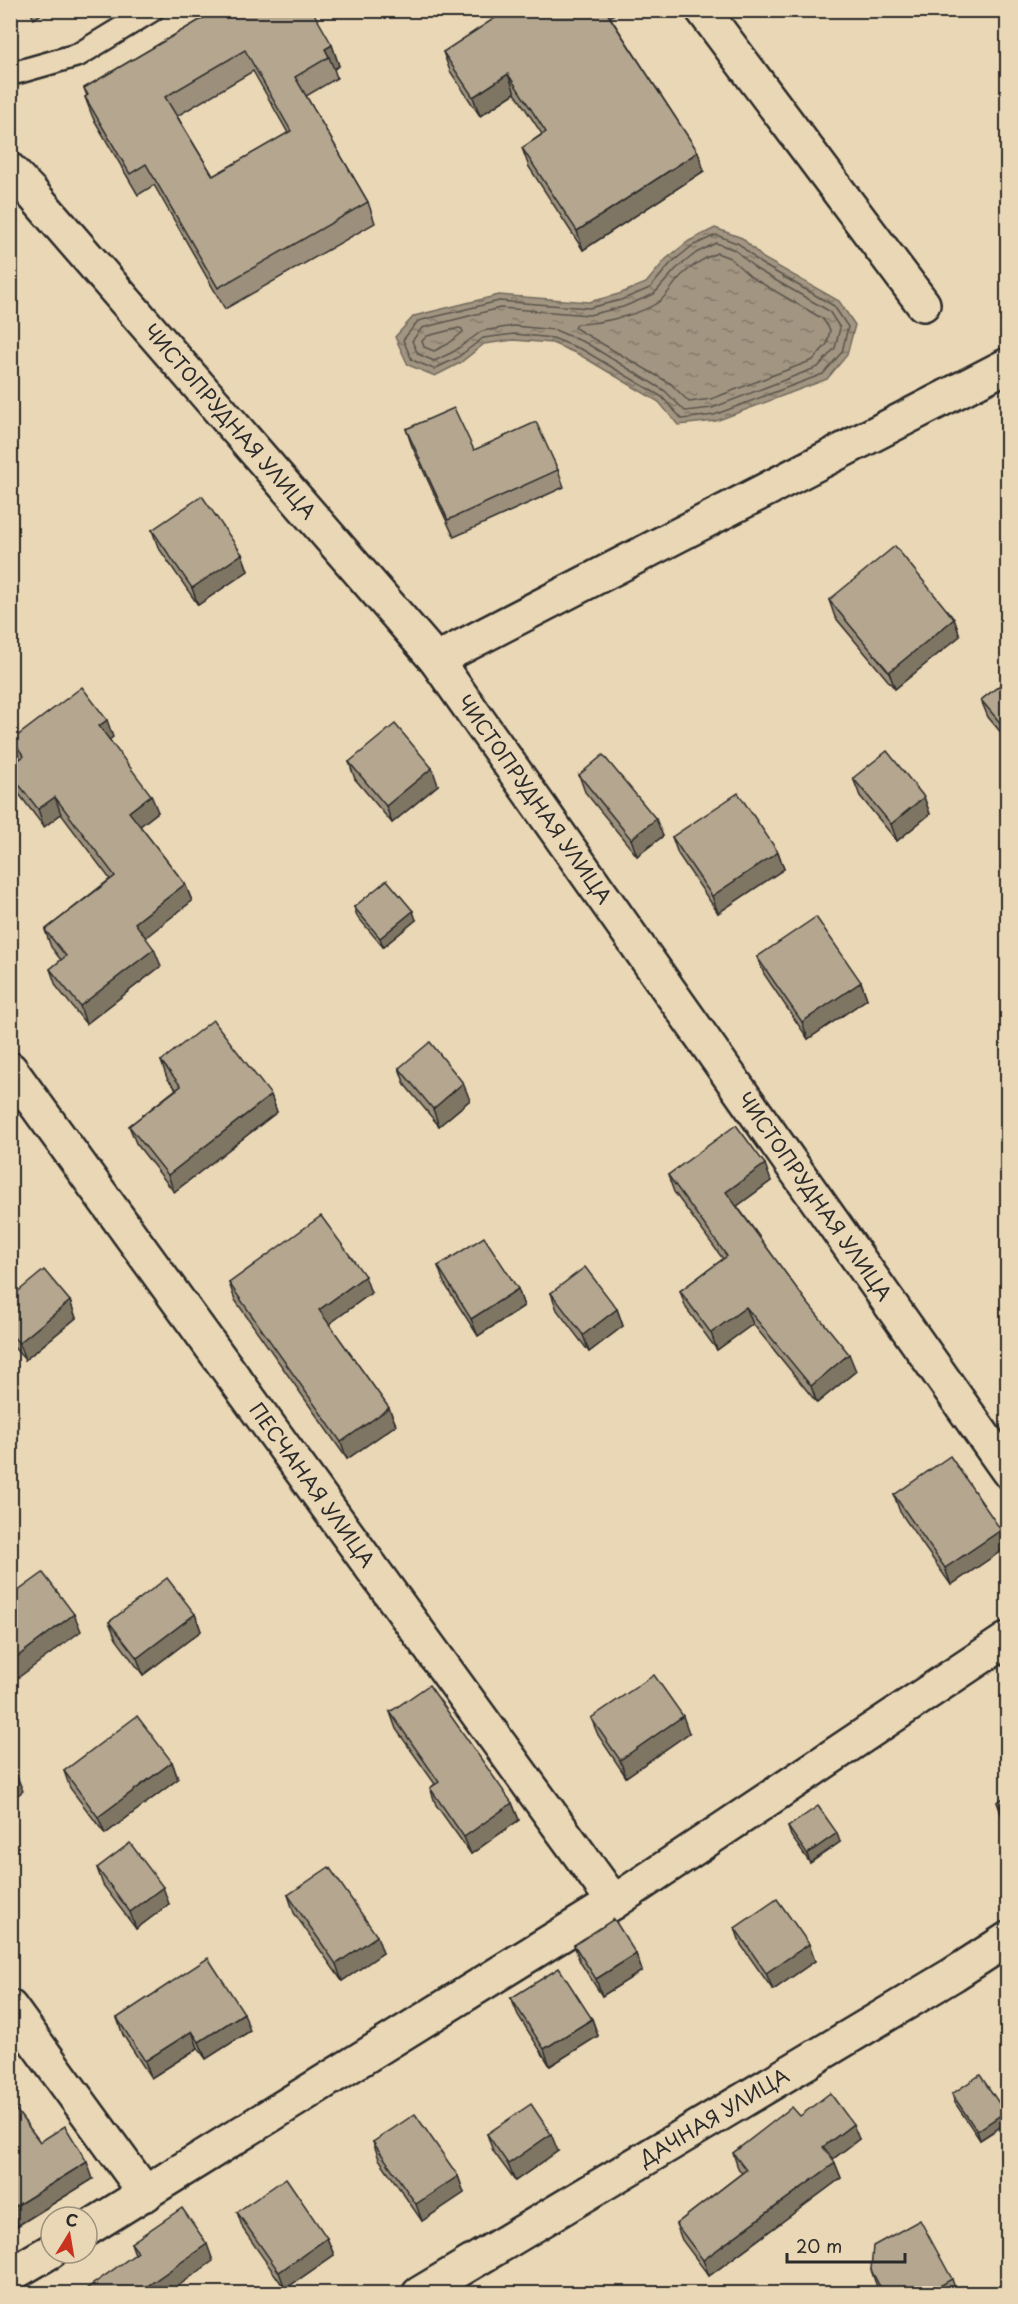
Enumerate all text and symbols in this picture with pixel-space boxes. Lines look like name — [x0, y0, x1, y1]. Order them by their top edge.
street label: ЧИСТОПРУДНАЯ УЛИЦА — [137, 316, 324, 525]
street label: ЧИСТОПРУДНАЯ УЛИЦА — [451, 688, 620, 910]
street label: ЧИСТОПРУДНАЯ УЛИЦА — [731, 1085, 900, 1307]
street label: ПЕСЧАНАЯ УЛИЦА — [243, 1396, 383, 1573]
street label: ДАЧНАЯ УЛИЦА — [632, 2060, 794, 2174]
north arrow — [39, 2205, 99, 2265]
text: С — [64, 2206, 80, 2232]
scale bar — [787, 2226, 906, 2264]
text: 20 m — [796, 2232, 842, 2259]

